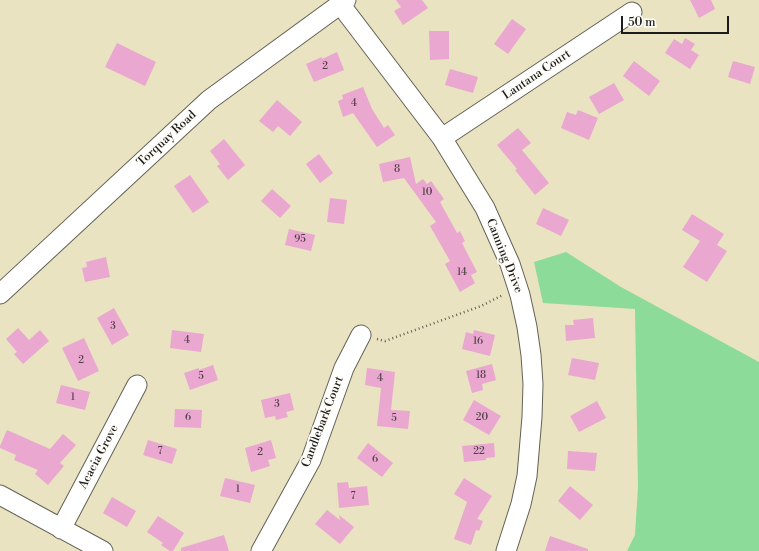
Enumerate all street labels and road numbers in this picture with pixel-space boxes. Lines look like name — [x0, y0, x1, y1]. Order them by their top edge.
street label: Lantana Court — [500, 47, 574, 103]
street label: Torquay Road — [134, 108, 200, 170]
street label: Canning Drive — [483, 217, 525, 295]
street label: Candlebark Court — [299, 375, 347, 469]
street label: Acacia Grove — [76, 422, 122, 492]

